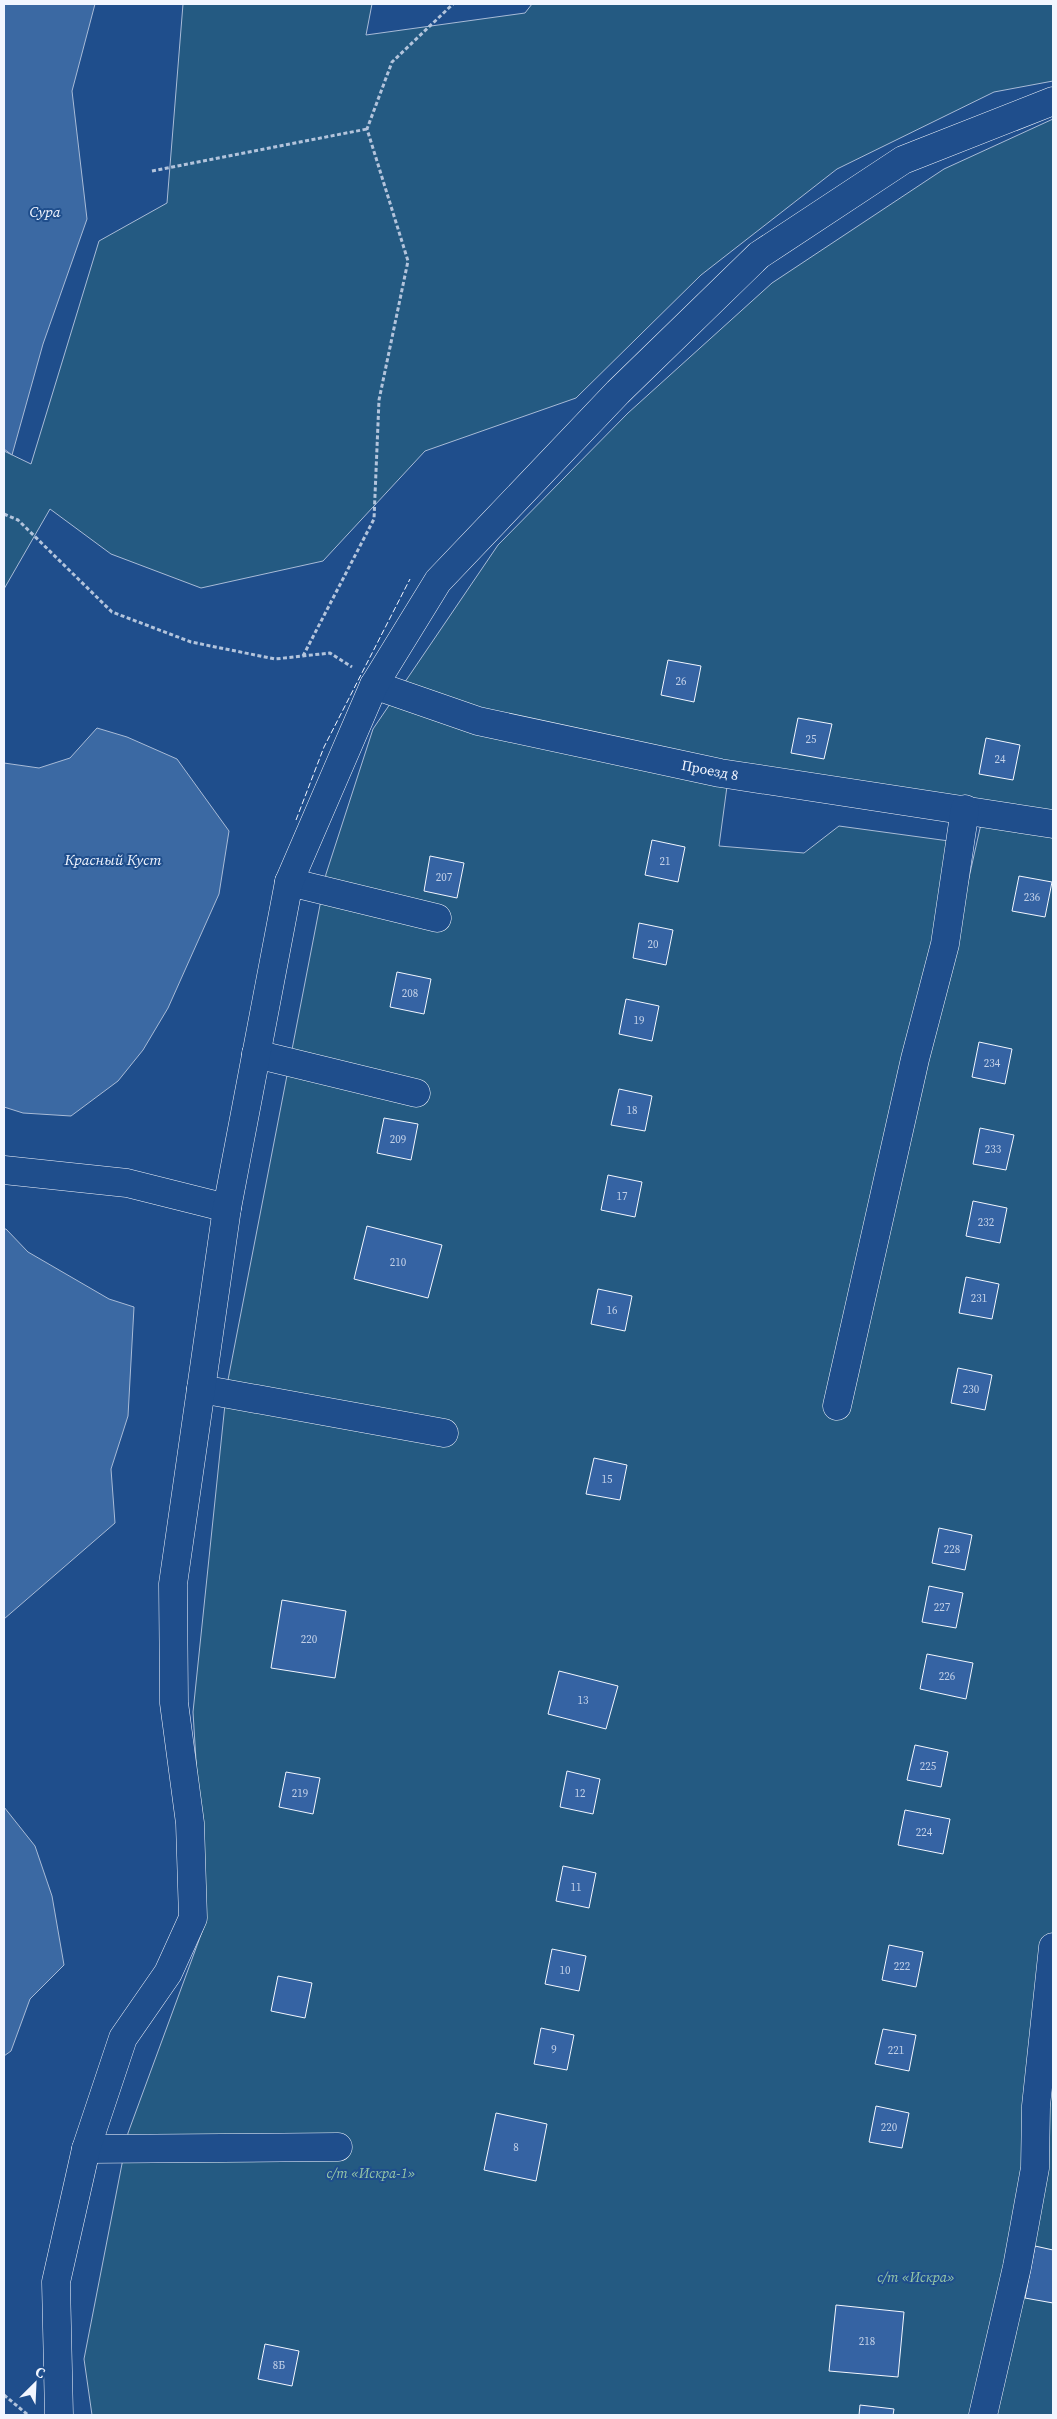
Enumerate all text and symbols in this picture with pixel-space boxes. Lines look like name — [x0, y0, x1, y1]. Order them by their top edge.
water label: Сура — [29, 201, 61, 222]
house number: 26 — [676, 674, 687, 689]
house number: 25 — [806, 732, 817, 747]
house number: 24 — [995, 752, 1006, 767]
street label: Проезд 8 — [680, 755, 740, 785]
water label: Красный Куст — [63, 849, 162, 870]
house number: 21 — [660, 854, 671, 869]
house number: 207 — [436, 870, 453, 885]
house number: 236 — [1024, 890, 1041, 905]
house number: 20 — [648, 937, 659, 952]
house number: 208 — [402, 986, 418, 1001]
house number: 19 — [634, 1013, 645, 1028]
house number: 234 — [984, 1056, 1001, 1071]
house number: 18 — [627, 1103, 638, 1118]
house number: 209 — [390, 1132, 406, 1147]
house number: 233 — [985, 1142, 1002, 1157]
house number: 17 — [617, 1189, 628, 1204]
house number: 232 — [978, 1215, 995, 1230]
house number: 210 — [390, 1255, 407, 1270]
house number: 231 — [971, 1291, 987, 1306]
house number: 16 — [607, 1303, 618, 1318]
house number: 230 — [963, 1382, 980, 1397]
house number: 15 — [602, 1472, 613, 1487]
house number: 228 — [944, 1542, 960, 1557]
house number: 227 — [934, 1600, 951, 1615]
house number: 220 — [301, 1632, 318, 1647]
house number: 226 — [939, 1669, 956, 1684]
house number: 13 — [578, 1693, 589, 1708]
house number: 225 — [920, 1759, 937, 1774]
house number: 219 — [292, 1786, 308, 1801]
house number: 12 — [575, 1786, 586, 1801]
house number: 224 — [916, 1825, 933, 1840]
house number: 11 — [571, 1880, 582, 1895]
house number: 222 — [894, 1959, 911, 1974]
house number: 10 — [560, 1963, 571, 1978]
house number: 9 — [551, 2042, 557, 2057]
house number: 221 — [888, 2043, 904, 2058]
house number: 220 — [881, 2120, 898, 2135]
house number: 8 — [513, 2140, 519, 2155]
park label: с/т «Искра-1» — [326, 2163, 416, 2183]
park label: с/т «Искра» — [877, 2267, 955, 2287]
house number: 218 — [859, 2334, 875, 2349]
house number: 8Б — [273, 2358, 285, 2373]
north arrow — [10, 2359, 60, 2409]
text: С — [32, 2361, 49, 2383]

